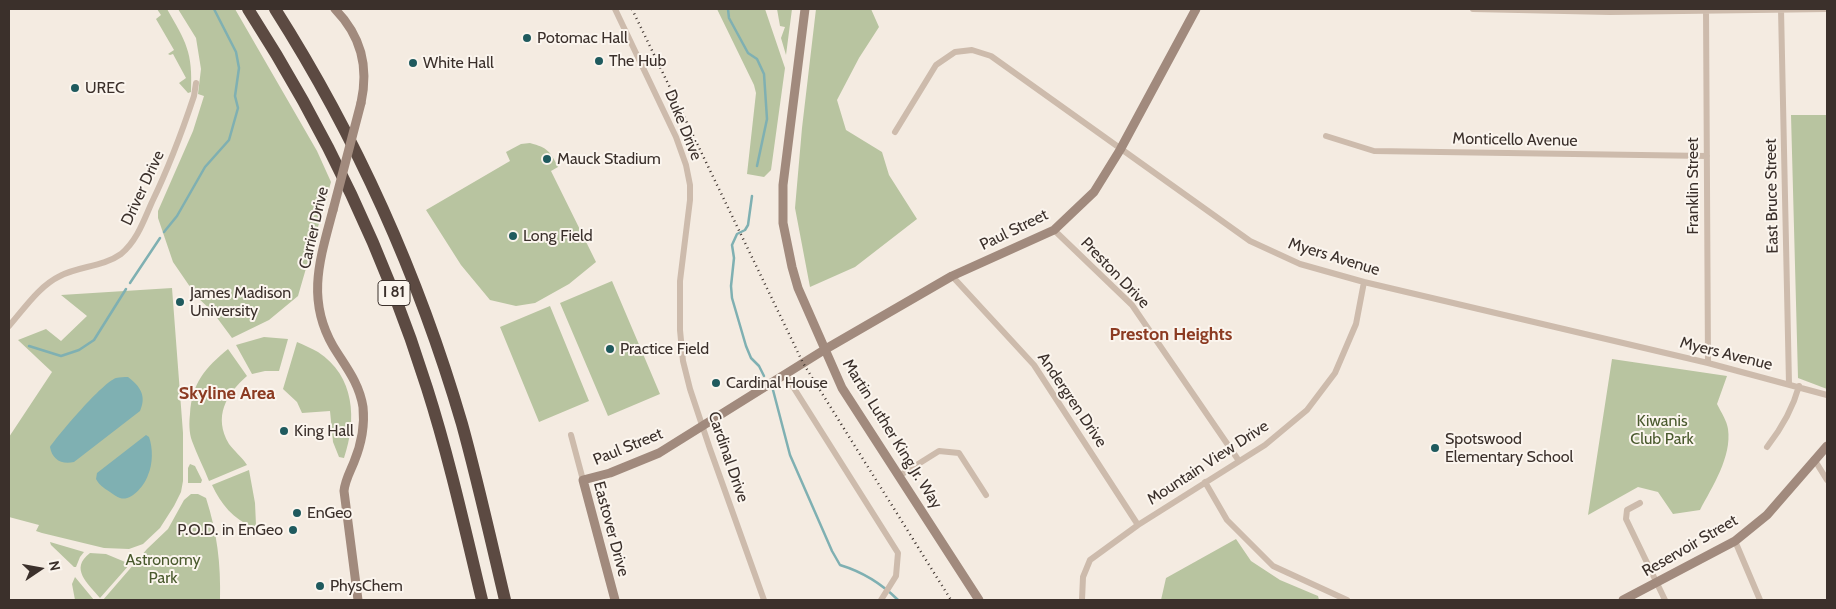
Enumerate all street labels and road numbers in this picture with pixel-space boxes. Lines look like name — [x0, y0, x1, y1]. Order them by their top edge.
street label: Duke Drive — [660, 87, 706, 163]
street label: Monticello Avenue — [1452, 129, 1578, 151]
street label: Franklin Street — [1683, 137, 1703, 235]
street label: East Bruce Street — [1761, 138, 1783, 254]
street label: Driver Drive — [117, 147, 169, 229]
street label: Carrier Drive — [295, 185, 333, 271]
street label: Paul Street — [977, 205, 1051, 255]
street label: Preston Drive — [1076, 234, 1154, 312]
street label: Myers Avenue — [1286, 234, 1382, 280]
road number: I 81 — [378, 280, 410, 306]
street label: Myers Avenue — [1678, 333, 1774, 375]
street label: Andergren Drive — [1033, 349, 1111, 451]
street label: Martin Luther King Jr. Way — [838, 356, 946, 512]
street label: Cardinal Drive — [704, 409, 752, 505]
street label: Mountain View Drive — [1144, 417, 1272, 509]
street label: Paul Street — [590, 424, 666, 470]
street label: Eastover Drive — [589, 479, 633, 579]
street label: Reservoir Street — [1639, 511, 1741, 581]

